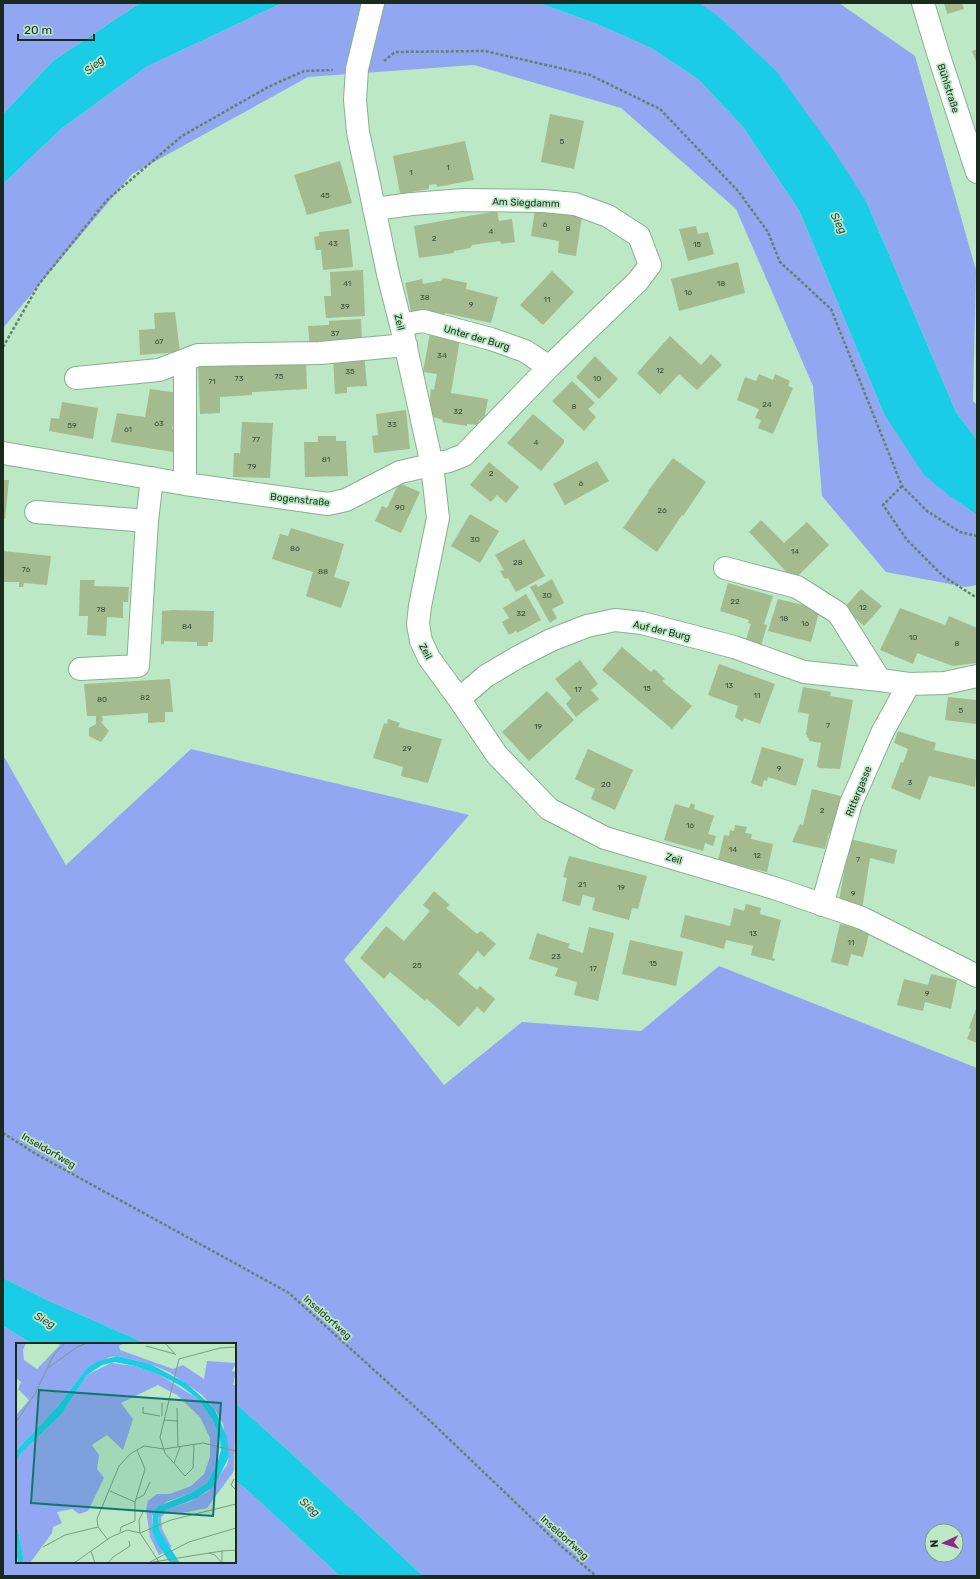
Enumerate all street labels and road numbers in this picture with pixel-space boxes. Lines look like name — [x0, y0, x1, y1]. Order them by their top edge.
street label: Bühlstraße — [934, 62, 962, 115]
street label: Am Siegdamm — [492, 196, 560, 210]
street label: Zeil — [391, 313, 407, 332]
street label: Unter der Burg — [442, 323, 511, 353]
street label: Bogenstraße — [270, 491, 331, 509]
street label: Auf der Burg — [632, 619, 692, 643]
street label: Zeil — [416, 641, 434, 661]
street label: Rittergasse — [843, 764, 875, 818]
street label: Zeil — [664, 851, 683, 867]
street label: Inseldorfweg — [19, 1130, 78, 1171]
street label: Inseldorfweg — [301, 1293, 354, 1343]
street label: Inseldorfweg — [538, 1513, 591, 1563]

